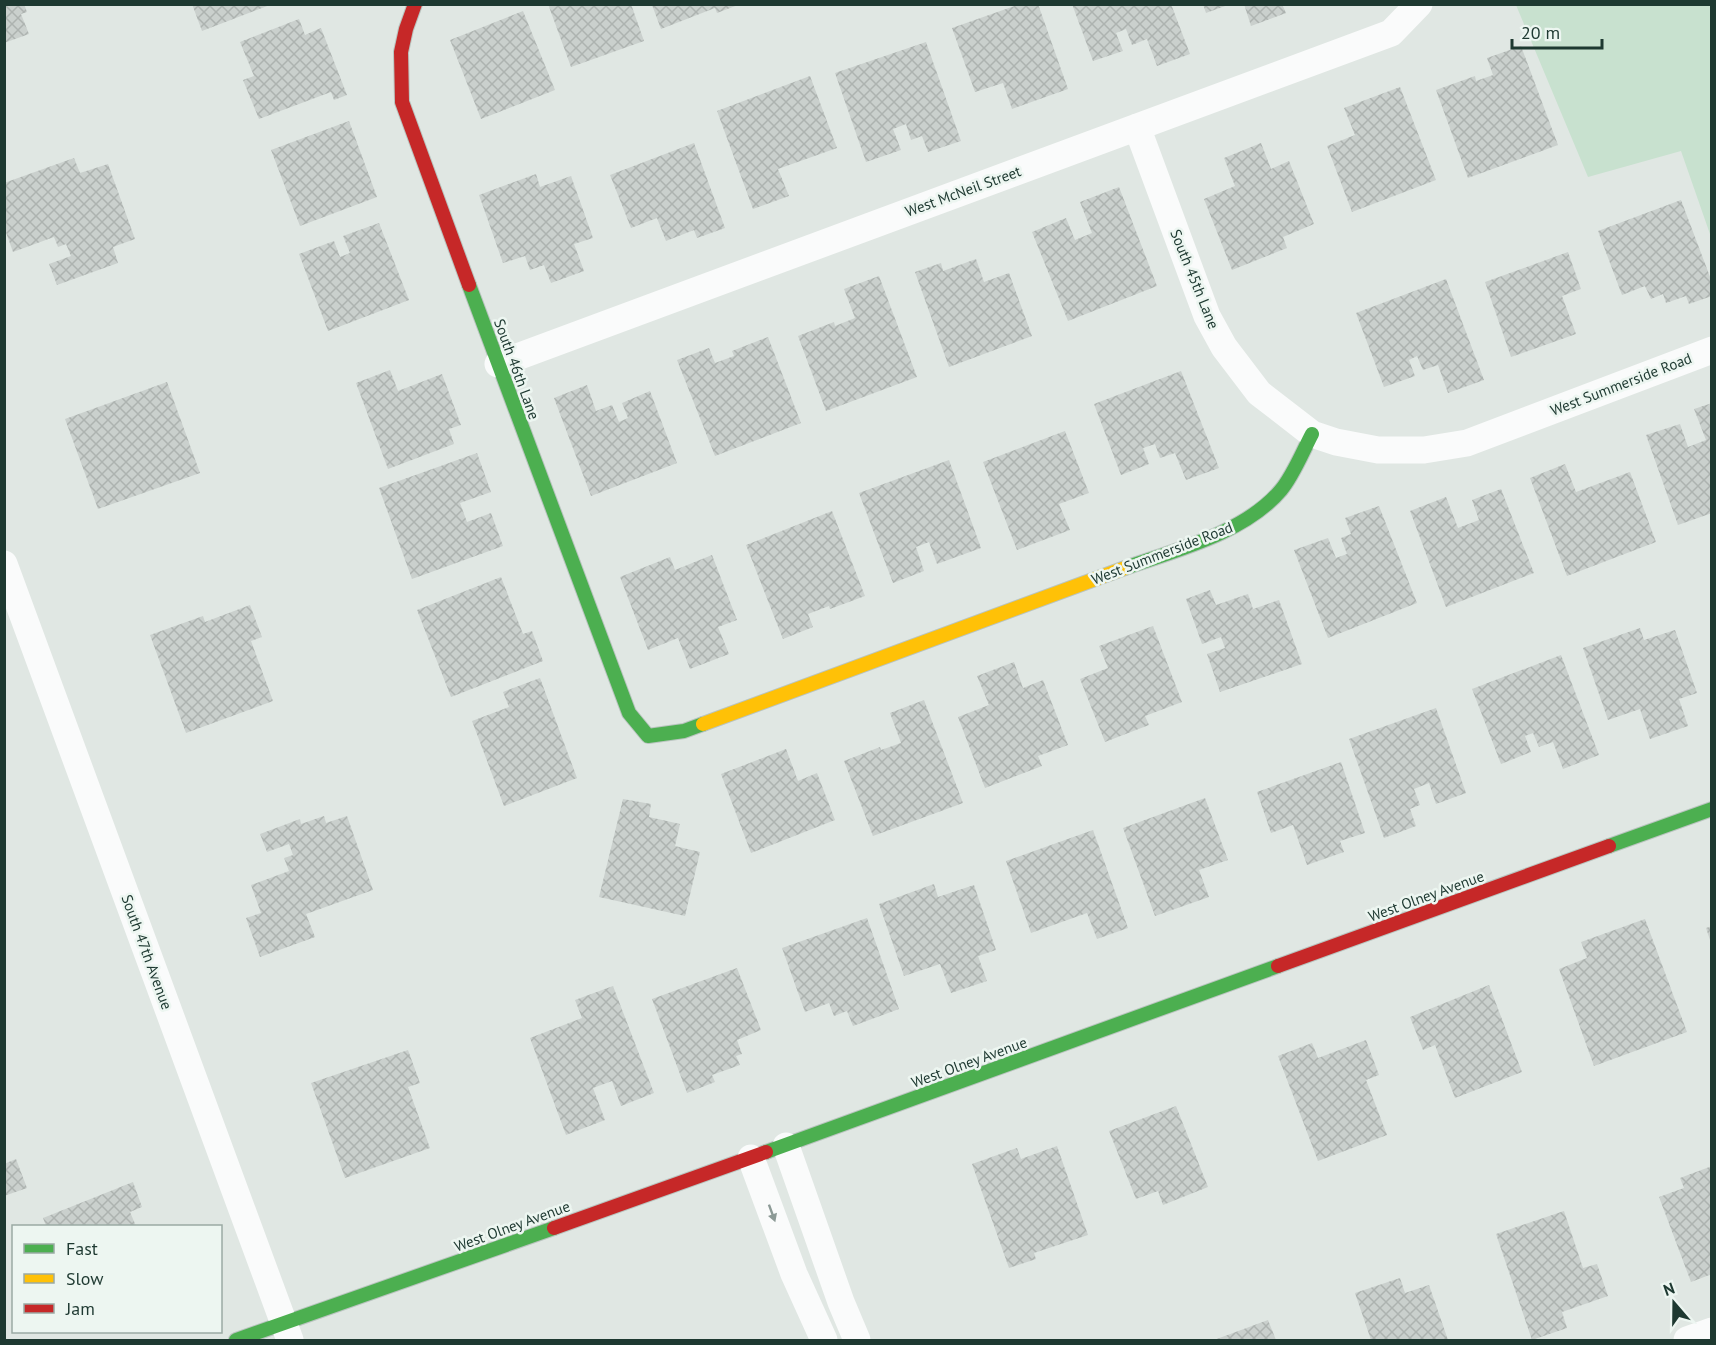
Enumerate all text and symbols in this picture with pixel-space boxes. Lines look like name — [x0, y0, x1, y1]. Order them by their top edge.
scale bar — [1512, 12, 1602, 50]
text: 20 m — [1521, 21, 1560, 44]
street label: West McNeil Street — [902, 161, 1024, 221]
street label: South 45th Lane — [1166, 226, 1224, 332]
street label: South 46th Lane — [490, 316, 544, 422]
street label: West Summerside Road — [1548, 348, 1694, 420]
street label: West Summerside Road — [1089, 517, 1235, 589]
street label: West Olney Avenue — [1366, 866, 1486, 926]
street label: South 47th Avenue — [117, 892, 177, 1012]
street label: West Olney Avenue — [909, 1032, 1029, 1092]
street label: West Olney Avenue — [452, 1196, 572, 1256]
one-way arrow — [767, 1204, 777, 1222]
legend — [12, 1225, 222, 1333]
text: Fast — [66, 1237, 98, 1260]
text: Slow — [66, 1267, 104, 1290]
north arrow — [1644, 1273, 1704, 1333]
text: N — [1661, 1278, 1677, 1300]
text: Jam — [65, 1297, 95, 1320]

